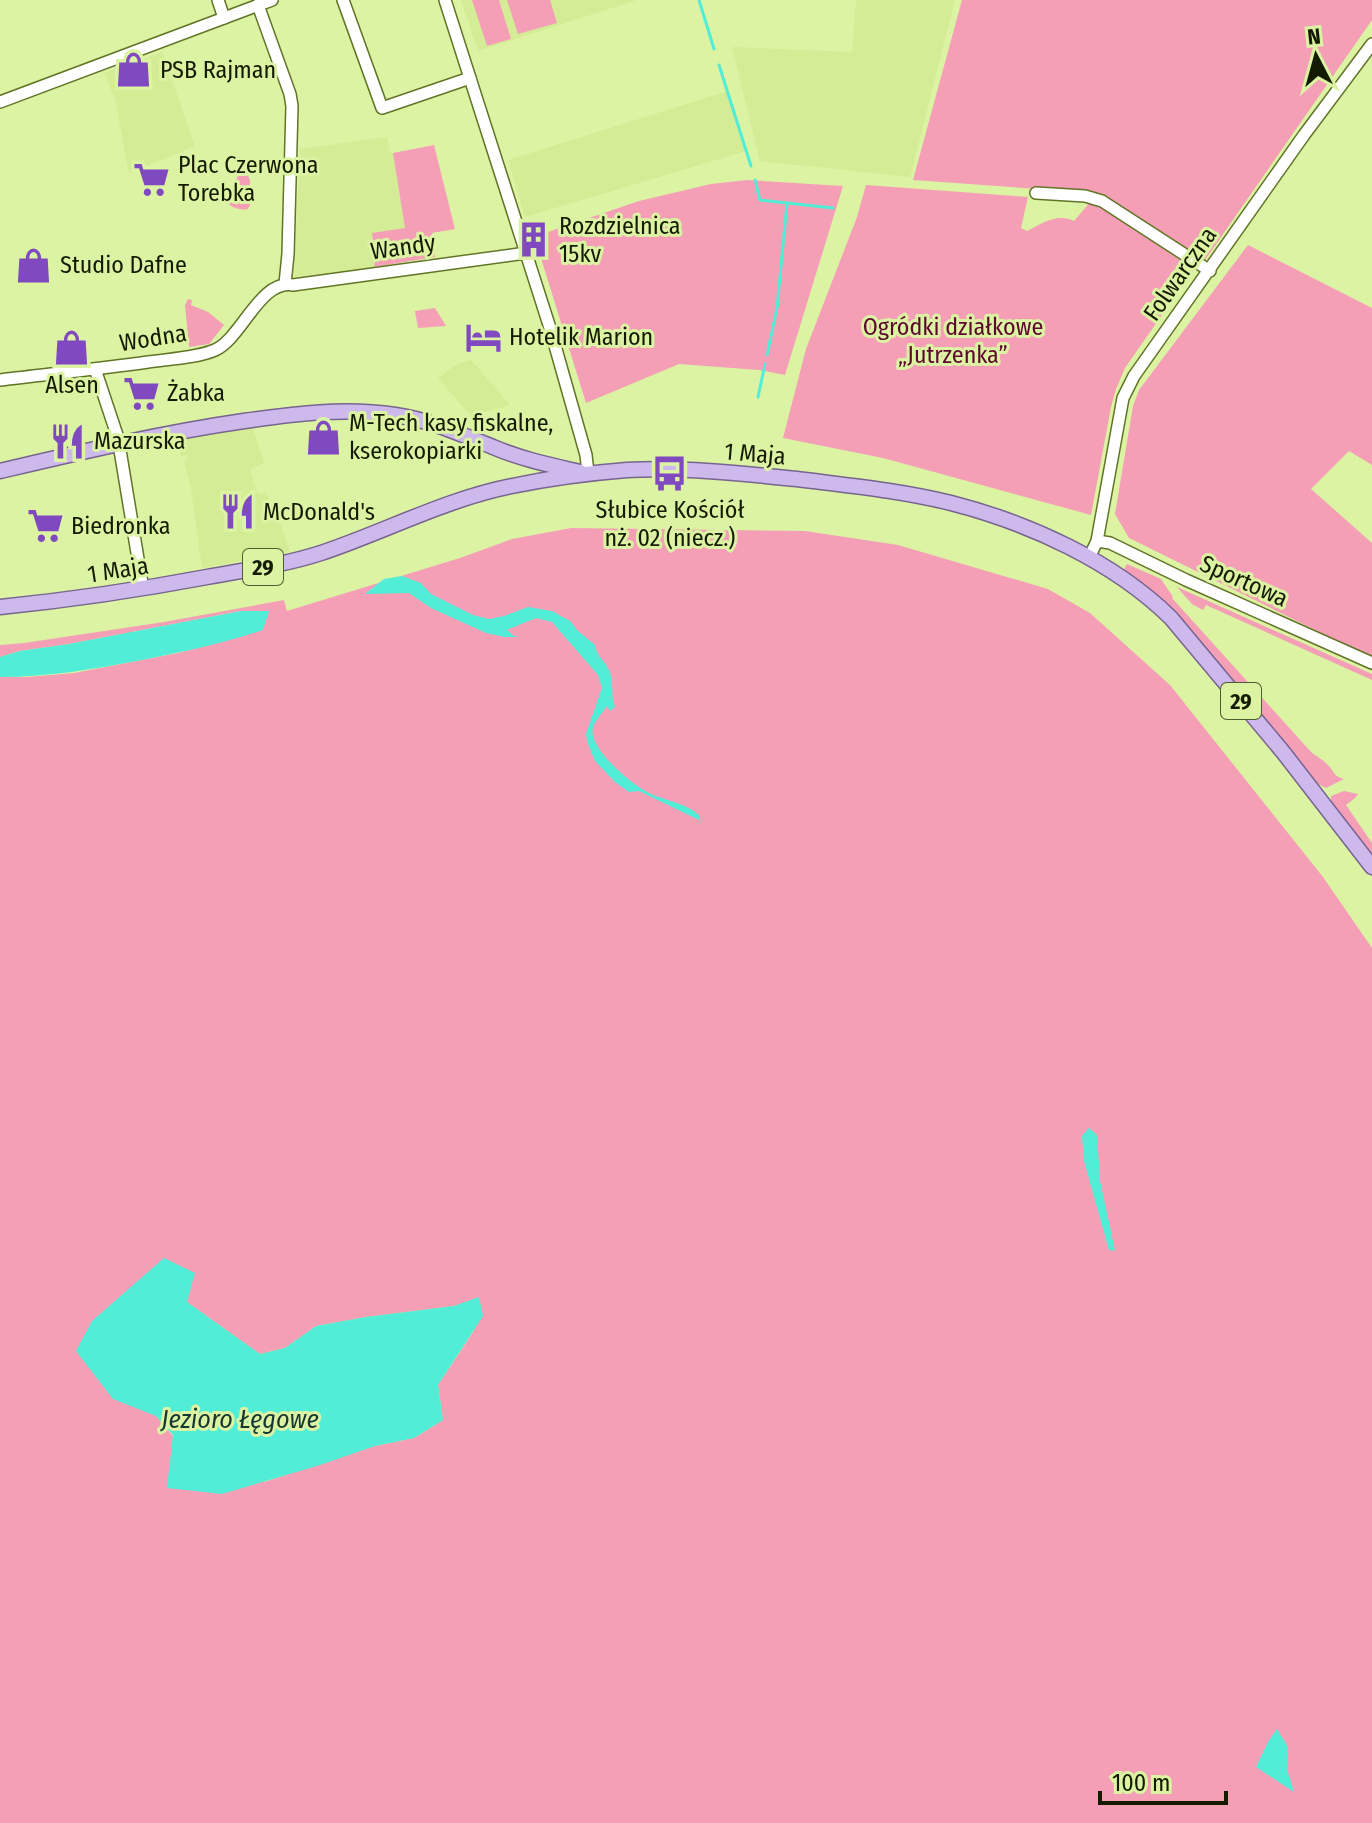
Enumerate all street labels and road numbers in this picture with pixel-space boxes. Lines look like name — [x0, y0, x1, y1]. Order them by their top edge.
street label: Folwarczna — [1138, 222, 1222, 326]
street label: Wandy — [369, 229, 438, 265]
street label: Wodna — [117, 319, 189, 357]
street label: 1 Maja — [723, 437, 787, 471]
road number: 29 — [243, 549, 283, 585]
street label: Sportowa — [1196, 549, 1292, 613]
street label: 1 Maja — [85, 551, 151, 589]
road number: 29 — [1221, 683, 1261, 719]

